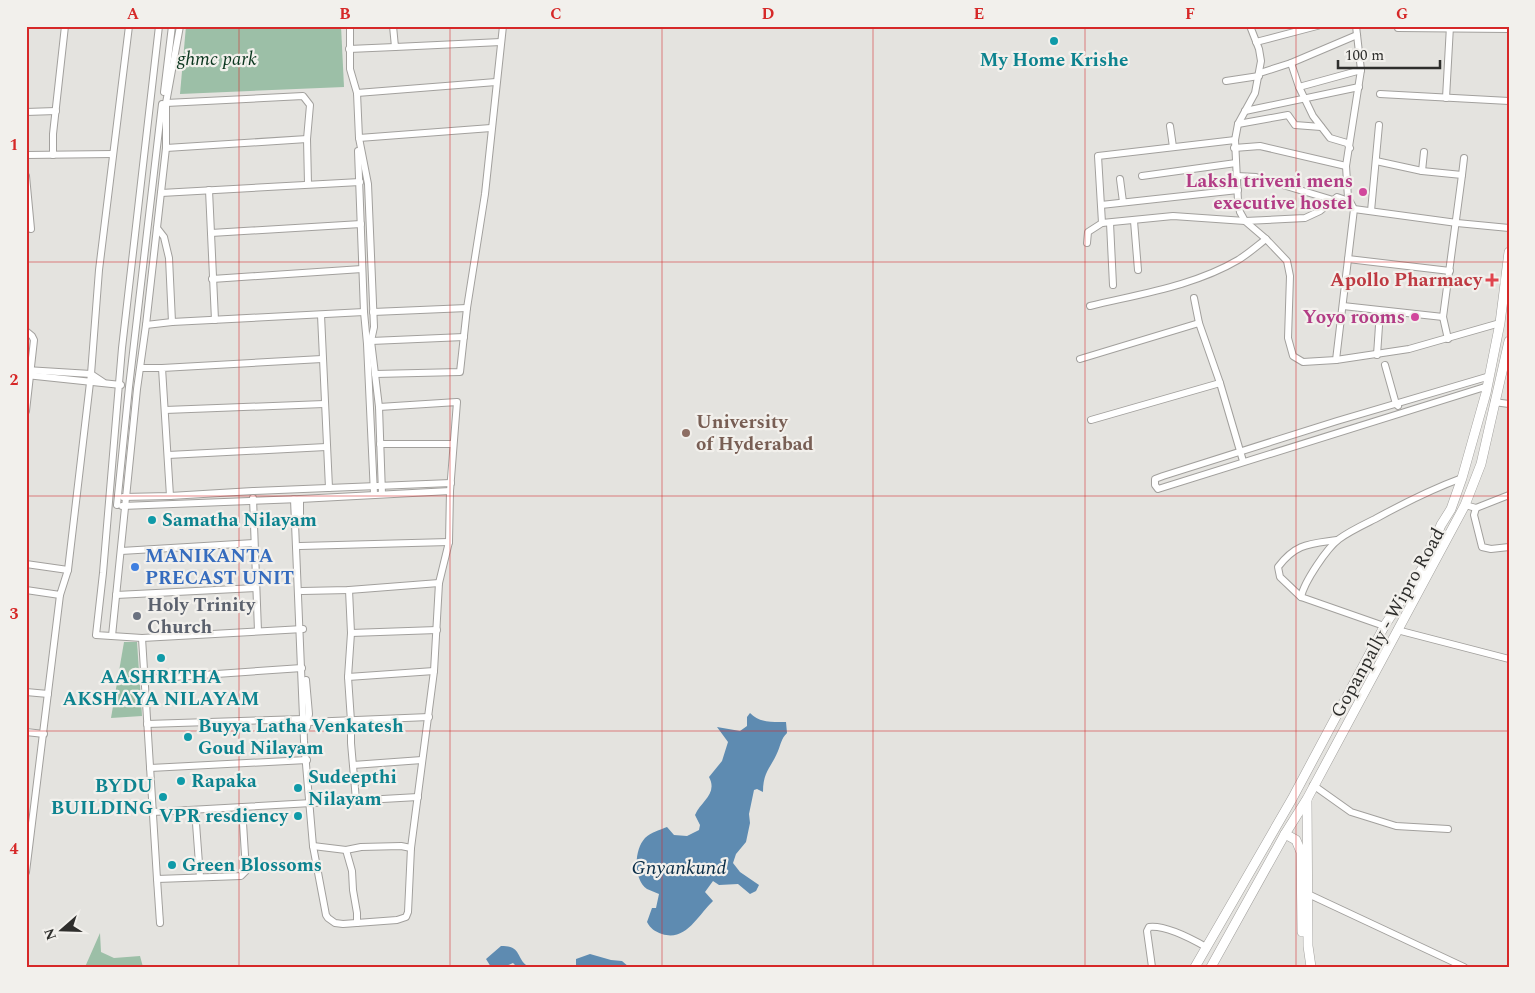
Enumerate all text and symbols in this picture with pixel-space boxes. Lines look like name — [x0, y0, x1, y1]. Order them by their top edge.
text: A — [127, 2, 140, 26]
text: B — [339, 2, 351, 26]
text: C — [550, 2, 562, 26]
text: D — [762, 2, 775, 26]
text: E — [974, 2, 984, 26]
text: F — [1185, 2, 1195, 26]
text: G — [1396, 2, 1408, 26]
marker: My Home Krishe — [1048, 35, 1060, 47]
scale bar — [1338, 38, 1440, 70]
text: 100 m — [1345, 44, 1384, 67]
park label: ghmc park — [176, 45, 257, 74]
place label: My Home Krishe — [980, 46, 1128, 75]
text: 1 — [10, 133, 18, 157]
place label: Laksh triveni mens executive hostel — [1185, 167, 1353, 218]
marker: Laksh triveni mens executive hostel — [1357, 186, 1369, 198]
place label: Apollo Pharmacy — [1330, 266, 1483, 295]
marker: Apollo Pharmacy — [1486, 274, 1498, 286]
place label: Yoyo rooms — [1303, 303, 1405, 332]
marker: Yoyo rooms — [1409, 311, 1421, 323]
text: 2 — [10, 368, 19, 392]
place label: University of Hyderabad — [696, 408, 814, 459]
marker: University of Hyderabad — [680, 427, 692, 439]
place label: Samatha Nilayam — [162, 506, 317, 535]
marker: Samatha Nilayam — [146, 514, 158, 526]
street label: Gopanpally - Wipro Road — [1324, 523, 1452, 723]
place label: MANIKANTA PRECAST UNIT — [145, 542, 294, 593]
marker: MANIKANTA PRECAST UNIT — [129, 561, 141, 573]
place label: Holy Trinity Church — [147, 591, 256, 642]
text: 3 — [10, 602, 19, 626]
marker: Holy Trinity Church — [131, 610, 143, 622]
marker: AASHRITHA AKSHAYA NILAYAM — [155, 652, 167, 664]
place label: AASHRITHA AKSHAYA NILAYAM — [63, 663, 260, 714]
place label: Buyya Latha Venkatesh Goud Nilayam — [198, 712, 404, 763]
marker: Buyya Latha Venkatesh Goud Nilayam — [182, 731, 194, 743]
place label: Sudeepthi Nilayam — [308, 763, 397, 814]
place label: Rapaka — [191, 767, 257, 796]
place label: BYDU BUILDING — [51, 772, 153, 823]
marker: Rapaka — [175, 775, 187, 787]
marker: Sudeepthi Nilayam — [292, 782, 304, 794]
marker: BYDU BUILDING — [157, 791, 169, 803]
place label: VPR resdiency — [159, 802, 289, 831]
marker: VPR resdiency — [292, 810, 304, 822]
text: 4 — [10, 837, 19, 861]
place label: Green Blossoms — [182, 851, 322, 880]
water label: Gnyankund — [632, 853, 726, 883]
marker: Green Blossoms — [166, 859, 178, 871]
north arrow — [38, 906, 88, 956]
text: N — [38, 925, 62, 943]

